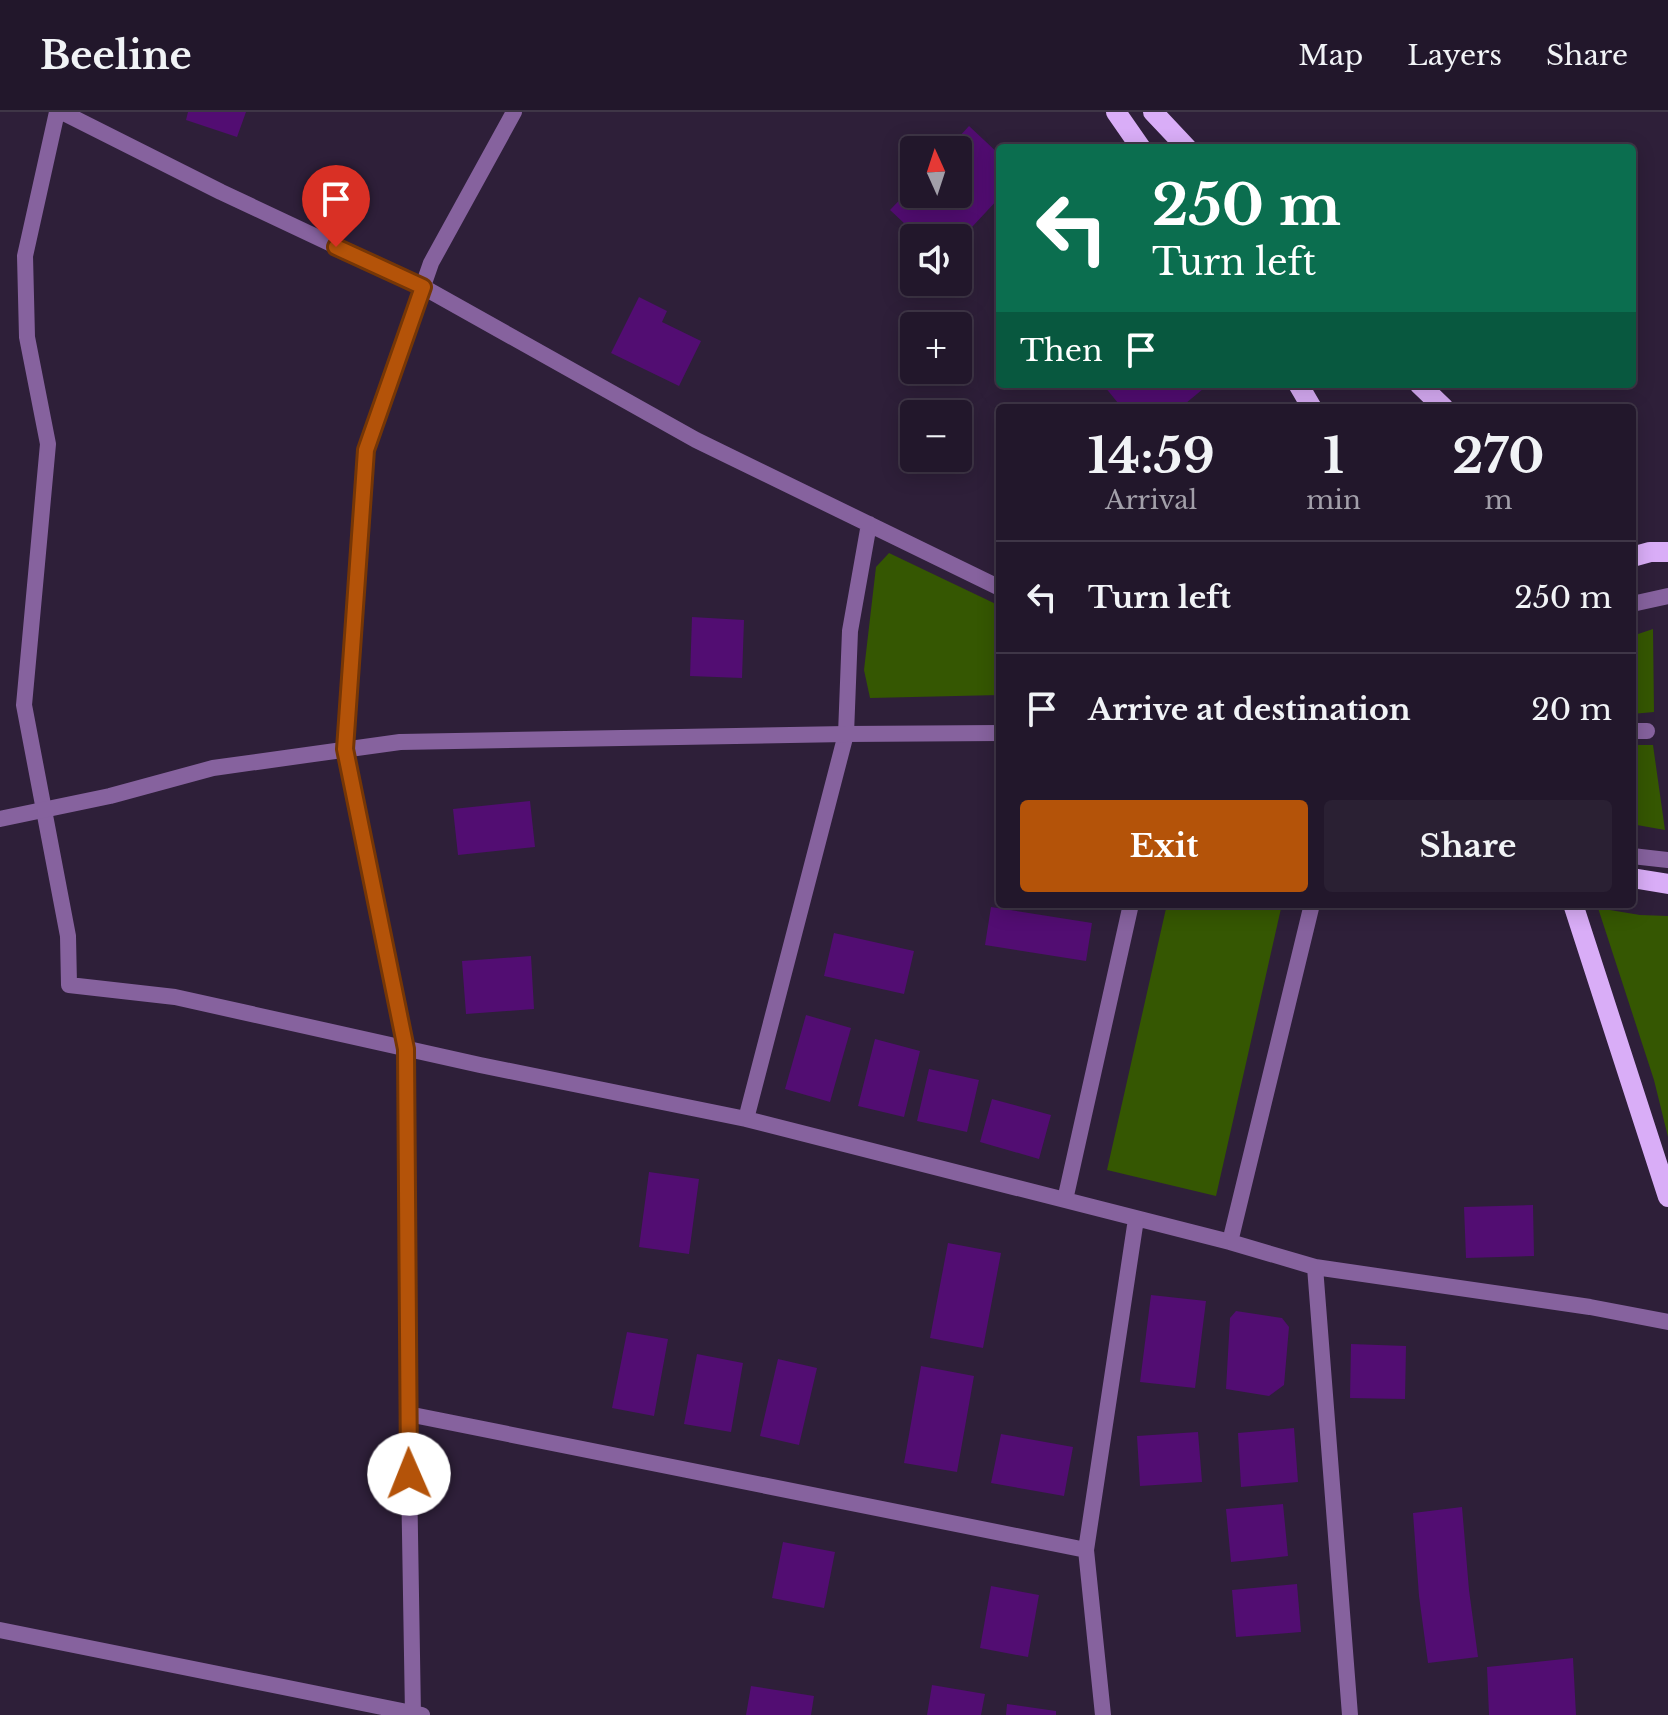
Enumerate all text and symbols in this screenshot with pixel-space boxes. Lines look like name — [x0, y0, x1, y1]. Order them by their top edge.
text: Beeline — [40, 32, 192, 79]
text: Map — [1298, 38, 1363, 73]
text: Layers — [1407, 38, 1502, 73]
text: Share — [1546, 38, 1628, 73]
north arrow — [900, 136, 972, 208]
map controls — [900, 136, 972, 472]
pin — [302, 165, 370, 247]
text: 250 m — [1152, 171, 1341, 240]
icon: left — [1020, 176, 1124, 280]
icon: arrive — [314, 177, 358, 221]
button: sound — [900, 224, 972, 296]
text: Turn left — [1152, 240, 1316, 285]
button: + — [900, 312, 972, 384]
icon: arrive — [1119, 328, 1163, 372]
text: Then — [1020, 332, 1103, 369]
button: − — [900, 400, 972, 472]
text: 14:59 — [1087, 426, 1215, 486]
text: 1 — [1323, 426, 1344, 486]
text: 270 — [1452, 426, 1545, 486]
text: Arrival — [1105, 484, 1197, 516]
text: min — [1306, 484, 1361, 516]
text: m — [1484, 484, 1512, 516]
icon: left — [1020, 575, 1064, 619]
text: Turn left — [1088, 579, 1231, 616]
text: 250 m — [1514, 579, 1612, 616]
icon: arrive — [1020, 687, 1064, 731]
text: Arrive at destination — [1088, 691, 1411, 728]
text: 20 m — [1531, 691, 1612, 728]
button: Exit — [1020, 800, 1308, 892]
button: Share — [1324, 800, 1612, 892]
position arrow — [367, 1432, 451, 1516]

